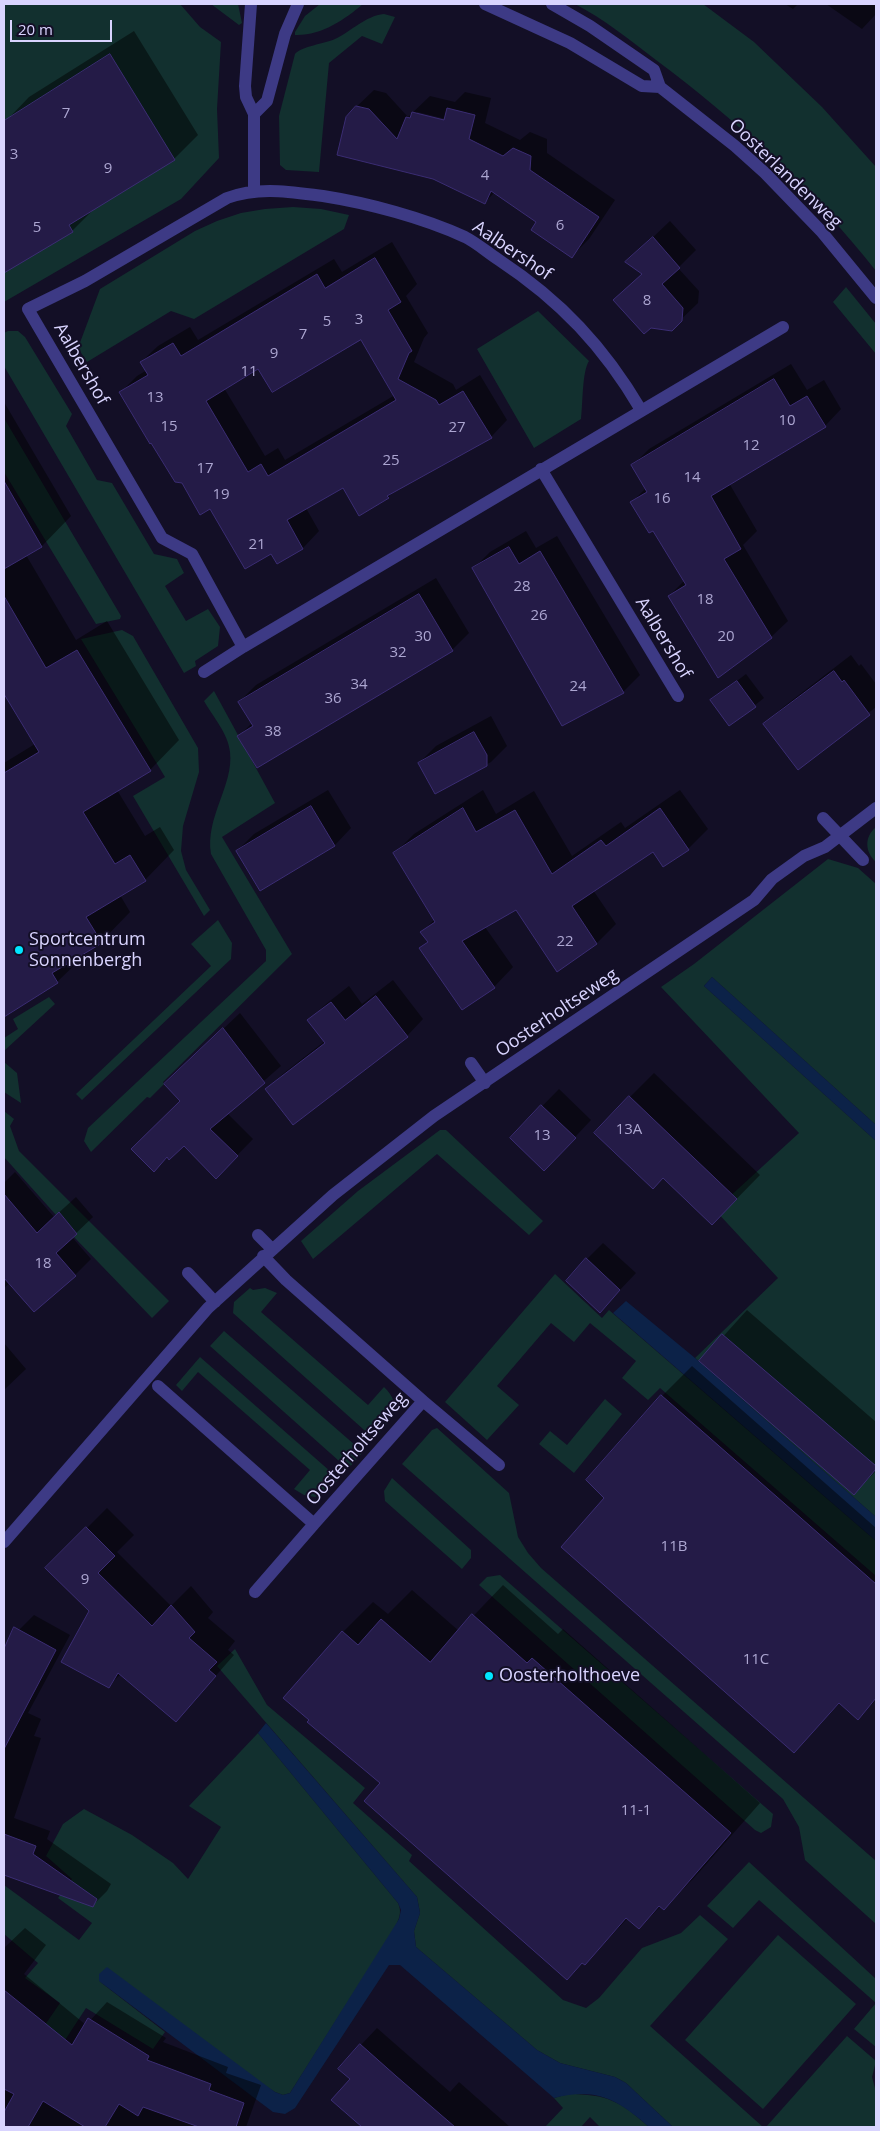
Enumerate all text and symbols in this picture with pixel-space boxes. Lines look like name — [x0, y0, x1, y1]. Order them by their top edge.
scale bar — [12, 10, 115, 42]
text: 20 m — [18, 19, 53, 39]
house number: 7 — [62, 105, 70, 123]
street label: Oosterlandenweg — [724, 115, 846, 233]
house number: 3 — [10, 146, 18, 164]
house number: 9 — [104, 160, 112, 178]
house number: 4 — [481, 167, 489, 185]
street label: Aalbershof — [468, 217, 556, 285]
house number: 6 — [556, 217, 564, 235]
house number: 5 — [33, 219, 41, 237]
house number: 8 — [643, 292, 651, 310]
house number: 3 — [355, 311, 363, 329]
house number: 5 — [323, 313, 331, 331]
street label: Aalbershof — [49, 319, 113, 409]
house number: 7 — [299, 326, 307, 344]
house number: 9 — [270, 345, 278, 363]
house number: 11 — [240, 363, 258, 381]
house number: 13 — [146, 389, 164, 407]
house number: 10 — [778, 412, 796, 430]
house number: 15 — [160, 418, 178, 436]
house number: 27 — [448, 419, 466, 437]
house number: 12 — [742, 437, 760, 455]
house number: 25 — [382, 452, 400, 470]
house number: 17 — [196, 460, 214, 478]
house number: 14 — [683, 469, 701, 487]
house number: 19 — [212, 486, 230, 504]
house number: 16 — [653, 490, 671, 508]
house number: 21 — [248, 536, 266, 554]
house number: 28 — [513, 578, 531, 596]
house number: 18 — [696, 591, 714, 609]
street label: Aalbershof — [630, 593, 696, 683]
house number: 26 — [530, 607, 548, 625]
house number: 30 — [414, 628, 432, 646]
house number: 20 — [717, 628, 735, 646]
house number: 32 — [389, 644, 407, 662]
house number: 34 — [350, 676, 368, 694]
house number: 24 — [569, 678, 587, 696]
house number: 36 — [324, 690, 342, 708]
house number: 38 — [264, 723, 282, 741]
place label: Sportcentrum Sonnenbergh — [29, 929, 146, 972]
house number: 22 — [556, 933, 574, 951]
marker: Sportcentrum Sonnenbergh — [13, 944, 25, 956]
street label: Oosterholtseweg — [492, 964, 622, 1062]
house number: 13A — [616, 1121, 642, 1139]
house number: 13 — [533, 1127, 551, 1145]
house number: 18 — [34, 1255, 52, 1273]
street label: Oosterholtseweg — [302, 1388, 412, 1510]
house number: 11B — [661, 1538, 687, 1556]
house number: 9 — [81, 1571, 89, 1589]
house number: 11C — [743, 1651, 769, 1669]
place label: Oosterholthoeve — [499, 1665, 640, 1687]
marker: Oosterholthoeve — [483, 1670, 495, 1682]
house number: 11-1 — [621, 1802, 651, 1820]

